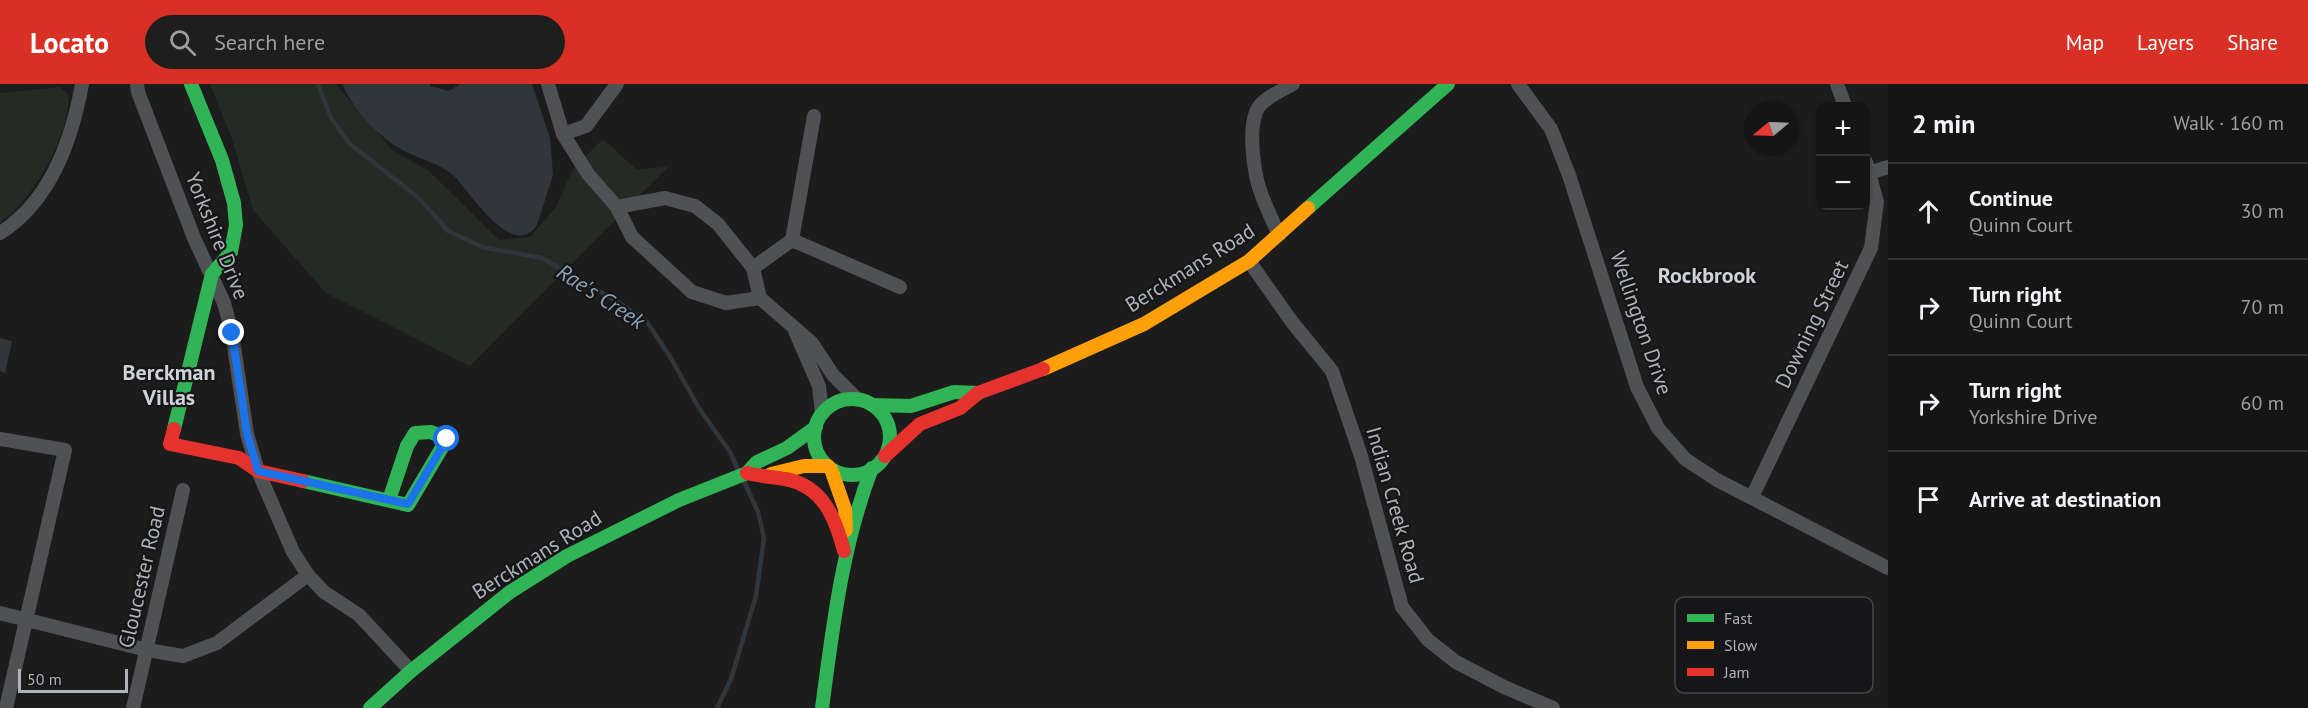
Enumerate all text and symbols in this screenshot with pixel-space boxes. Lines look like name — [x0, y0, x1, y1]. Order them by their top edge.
search box — [145, 15, 565, 69]
text: Locato — [30, 24, 109, 61]
icon: search — [166, 26, 199, 59]
text: Search here — [214, 28, 325, 56]
text: Map — [2066, 29, 2104, 56]
text: Layers — [2137, 29, 2194, 56]
text: Share — [2227, 29, 2278, 56]
north arrow — [1744, 102, 1798, 156]
map controls — [1816, 102, 1870, 210]
button: + — [1816, 102, 1870, 156]
text: 2 min — [1912, 107, 1975, 140]
text: Walk · 160 m — [2173, 110, 2284, 136]
button: − — [1816, 156, 1870, 210]
street label: Yorkshire Drive — [180, 168, 255, 303]
text: Continue — [1969, 184, 2053, 212]
icon: ahead — [1912, 195, 1945, 228]
text: 30 m — [2241, 198, 2284, 224]
text: Quinn Court — [1969, 212, 2072, 238]
street label: Berckmans Road — [1120, 217, 1259, 318]
street label: Wellington Drive — [1604, 247, 1679, 398]
street label: Downing Street — [1769, 255, 1854, 392]
water label: Rae's Creek — [552, 257, 651, 335]
district label: Rockbrook — [1658, 261, 1756, 289]
text: Turn right — [1969, 280, 2061, 308]
icon: right — [1912, 291, 1945, 324]
text: 70 m — [2241, 294, 2284, 320]
text: Quinn Court — [1969, 308, 2072, 334]
route end — [218, 319, 244, 345]
district label: Berckman Villas — [123, 358, 215, 411]
text: Turn right — [1969, 376, 2061, 404]
icon: right — [1912, 387, 1945, 420]
text: 60 m — [2241, 390, 2284, 416]
text: Yorkshire Drive — [1969, 404, 2097, 430]
street label: Indian Creek Road — [1360, 424, 1431, 586]
route start — [433, 425, 459, 451]
icon: arrive — [1912, 483, 1945, 516]
text: Arrive at destination — [1969, 485, 2161, 513]
street label: Gloucester Road — [112, 503, 171, 650]
street label: Berckmans Road — [467, 504, 606, 605]
legend — [1675, 597, 1873, 693]
text: Fast — [1724, 608, 1753, 628]
text: Slow — [1724, 635, 1758, 655]
text: Jam — [1723, 662, 1750, 682]
scale bar — [18, 666, 128, 694]
text: 50 m — [27, 669, 62, 689]

